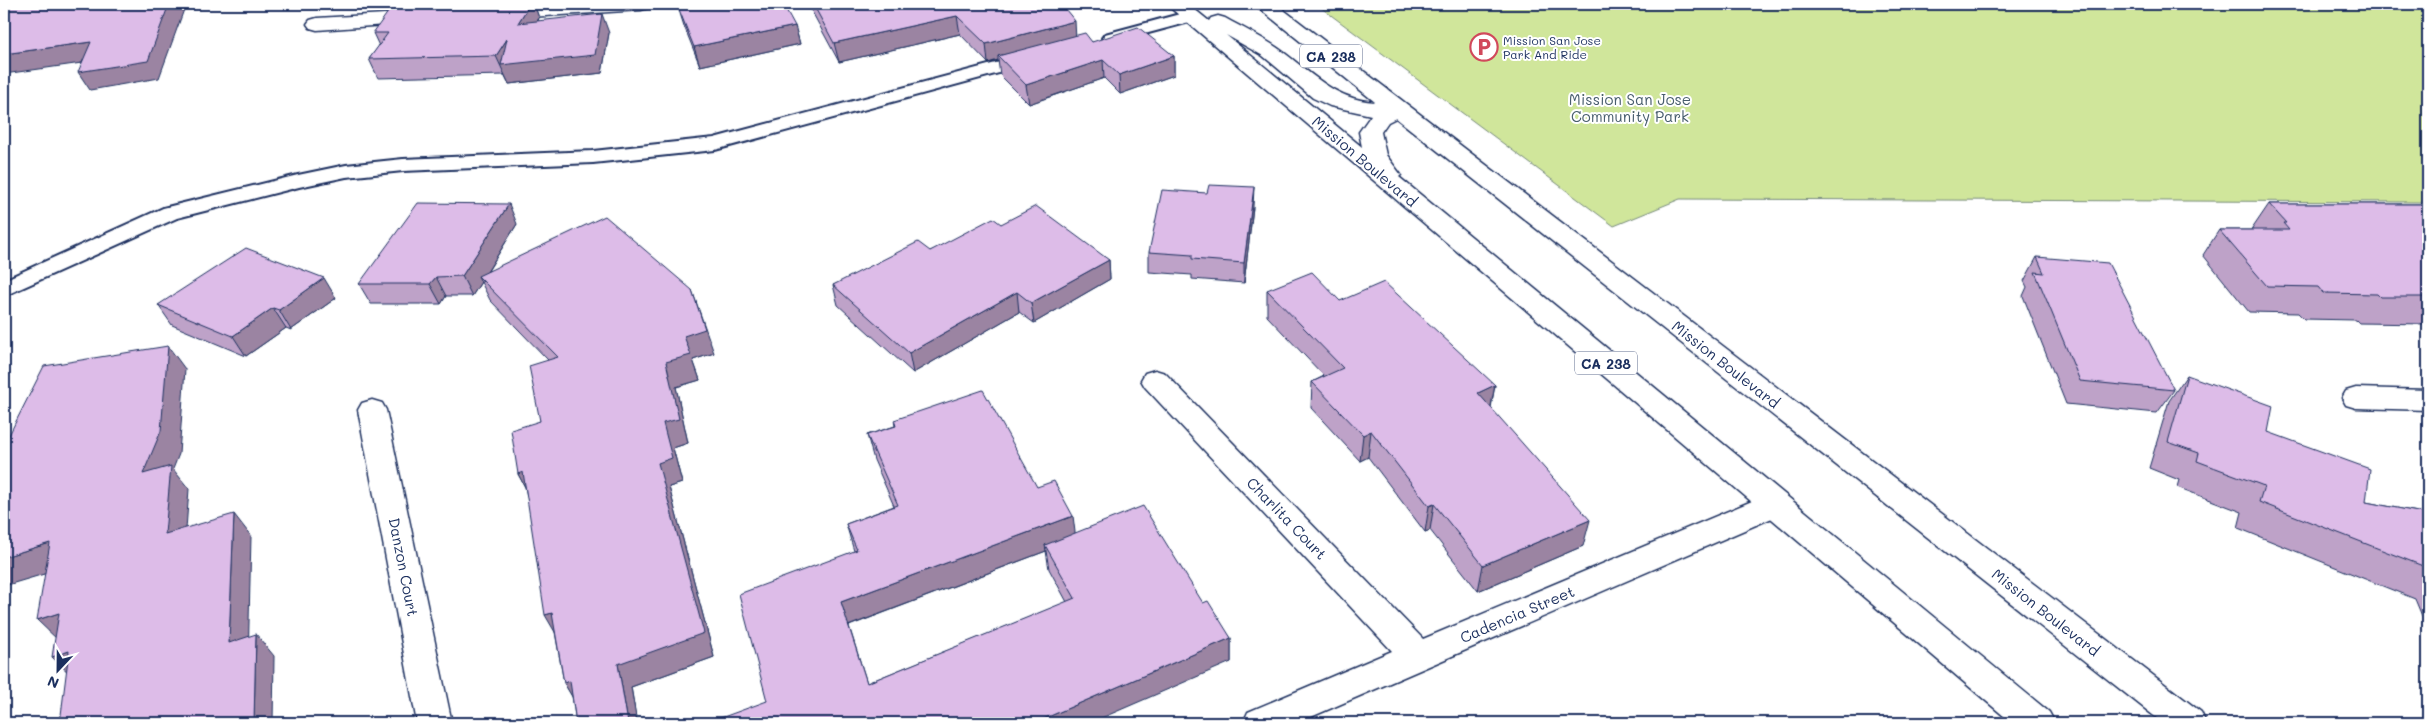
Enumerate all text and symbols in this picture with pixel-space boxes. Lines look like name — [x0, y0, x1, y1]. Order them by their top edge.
parking icon: Mission San Jose Park And Ride — [1469, 32, 1499, 62]
place label: Mission San Jose Park And Ride — [1503, 32, 1601, 62]
road number: CA 238 — [1300, 44, 1362, 68]
park label: Mission San Jose Community Park — [1569, 89, 1691, 126]
street label: Mission Boulevard — [1308, 111, 1422, 211]
street label: Mission Boulevard — [1668, 316, 1784, 412]
road number: CA 238 — [1575, 352, 1637, 374]
street label: Charlita Court — [1243, 473, 1331, 563]
street label: Danzon Court — [385, 516, 423, 618]
street label: Mission Boulevard — [1988, 564, 2104, 660]
street label: Cadencia Street — [1457, 581, 1577, 647]
north arrow — [32, 644, 82, 694]
text: N — [44, 672, 61, 693]

